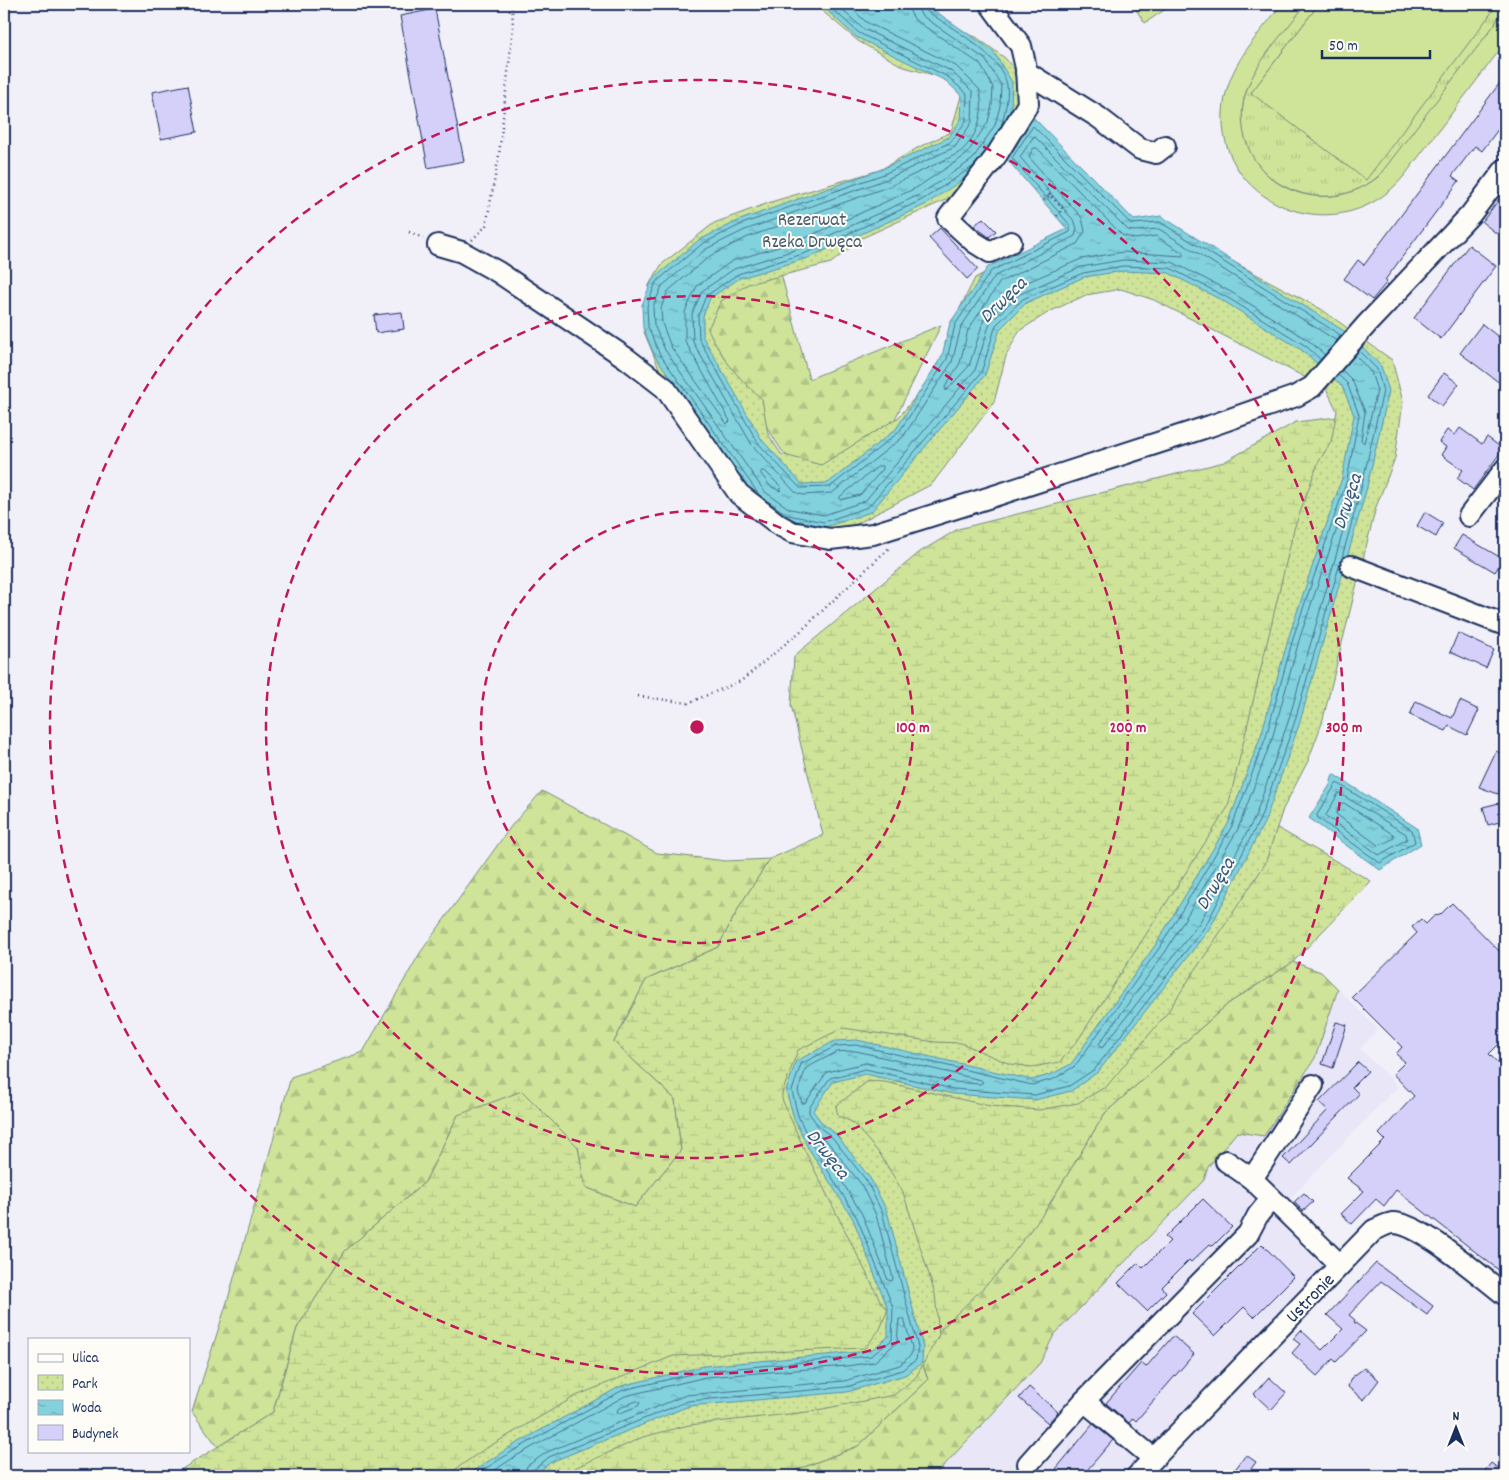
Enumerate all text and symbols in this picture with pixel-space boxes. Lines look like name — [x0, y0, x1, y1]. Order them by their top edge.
scale bar — [1322, 28, 1429, 60]
text: 50 m — [1329, 36, 1358, 58]
park label: Rezerwat Rzeka Drwęca — [762, 208, 863, 257]
water label: Drwęca — [974, 270, 1035, 331]
water label: Drwęca — [1327, 469, 1371, 533]
centre of rings — [688, 718, 706, 736]
text: 100 m — [896, 718, 930, 740]
text: 200 m — [1110, 718, 1146, 740]
text: 300 m — [1326, 718, 1362, 740]
water label: Drwęca — [1190, 852, 1244, 916]
water label: Drwęca — [798, 1124, 856, 1187]
street label: Ustronie — [1281, 1268, 1342, 1330]
legend — [28, 1338, 190, 1452]
text: Ulica — [72, 1348, 100, 1370]
text: Park — [72, 1374, 98, 1396]
text: Woda — [72, 1398, 102, 1420]
north arrow — [1432, 1402, 1482, 1452]
text: N — [1453, 1407, 1460, 1427]
text: Budynek — [72, 1424, 118, 1446]

